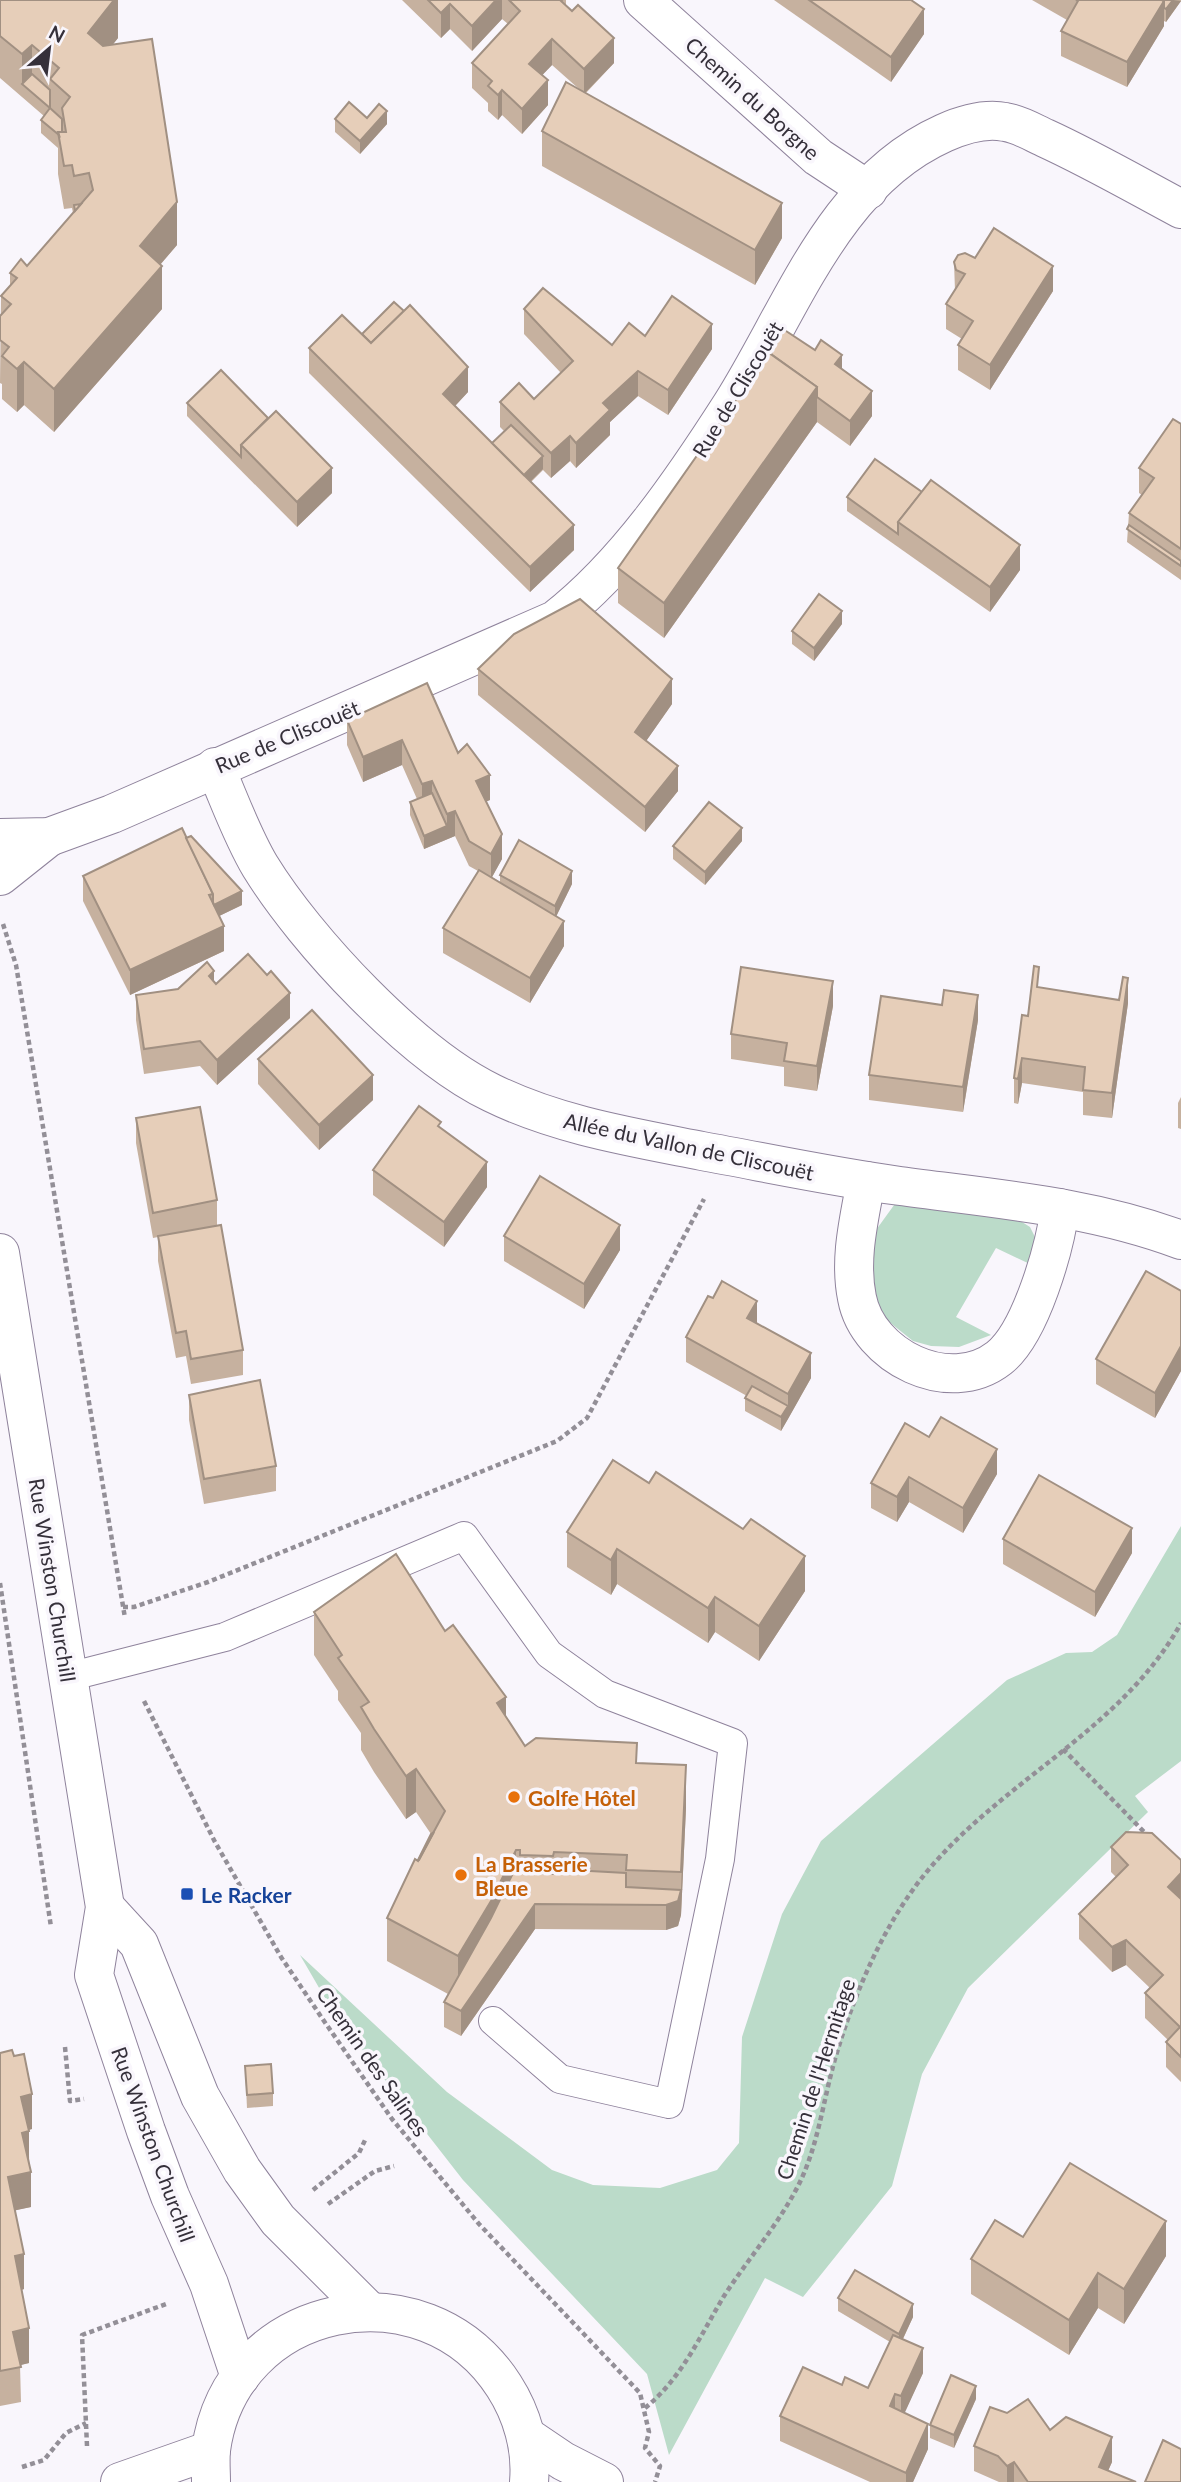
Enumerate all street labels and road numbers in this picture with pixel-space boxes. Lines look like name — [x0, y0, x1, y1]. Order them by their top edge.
street label: Chemin du Borgne — [681, 31, 825, 165]
street label: Rue de Cliscouët — [687, 316, 788, 462]
street label: Rue de Cliscouët — [211, 694, 363, 778]
street label: Allée du Vallon de Cliscouët — [562, 1107, 817, 1185]
street label: Rue Winston Churchill — [25, 1476, 81, 1684]
street label: Chemin de l'Hermitage — [771, 1975, 859, 2183]
street label: Chemin des Salines — [312, 1981, 434, 2141]
street label: Rue Winston Churchill — [107, 2043, 201, 2245]

